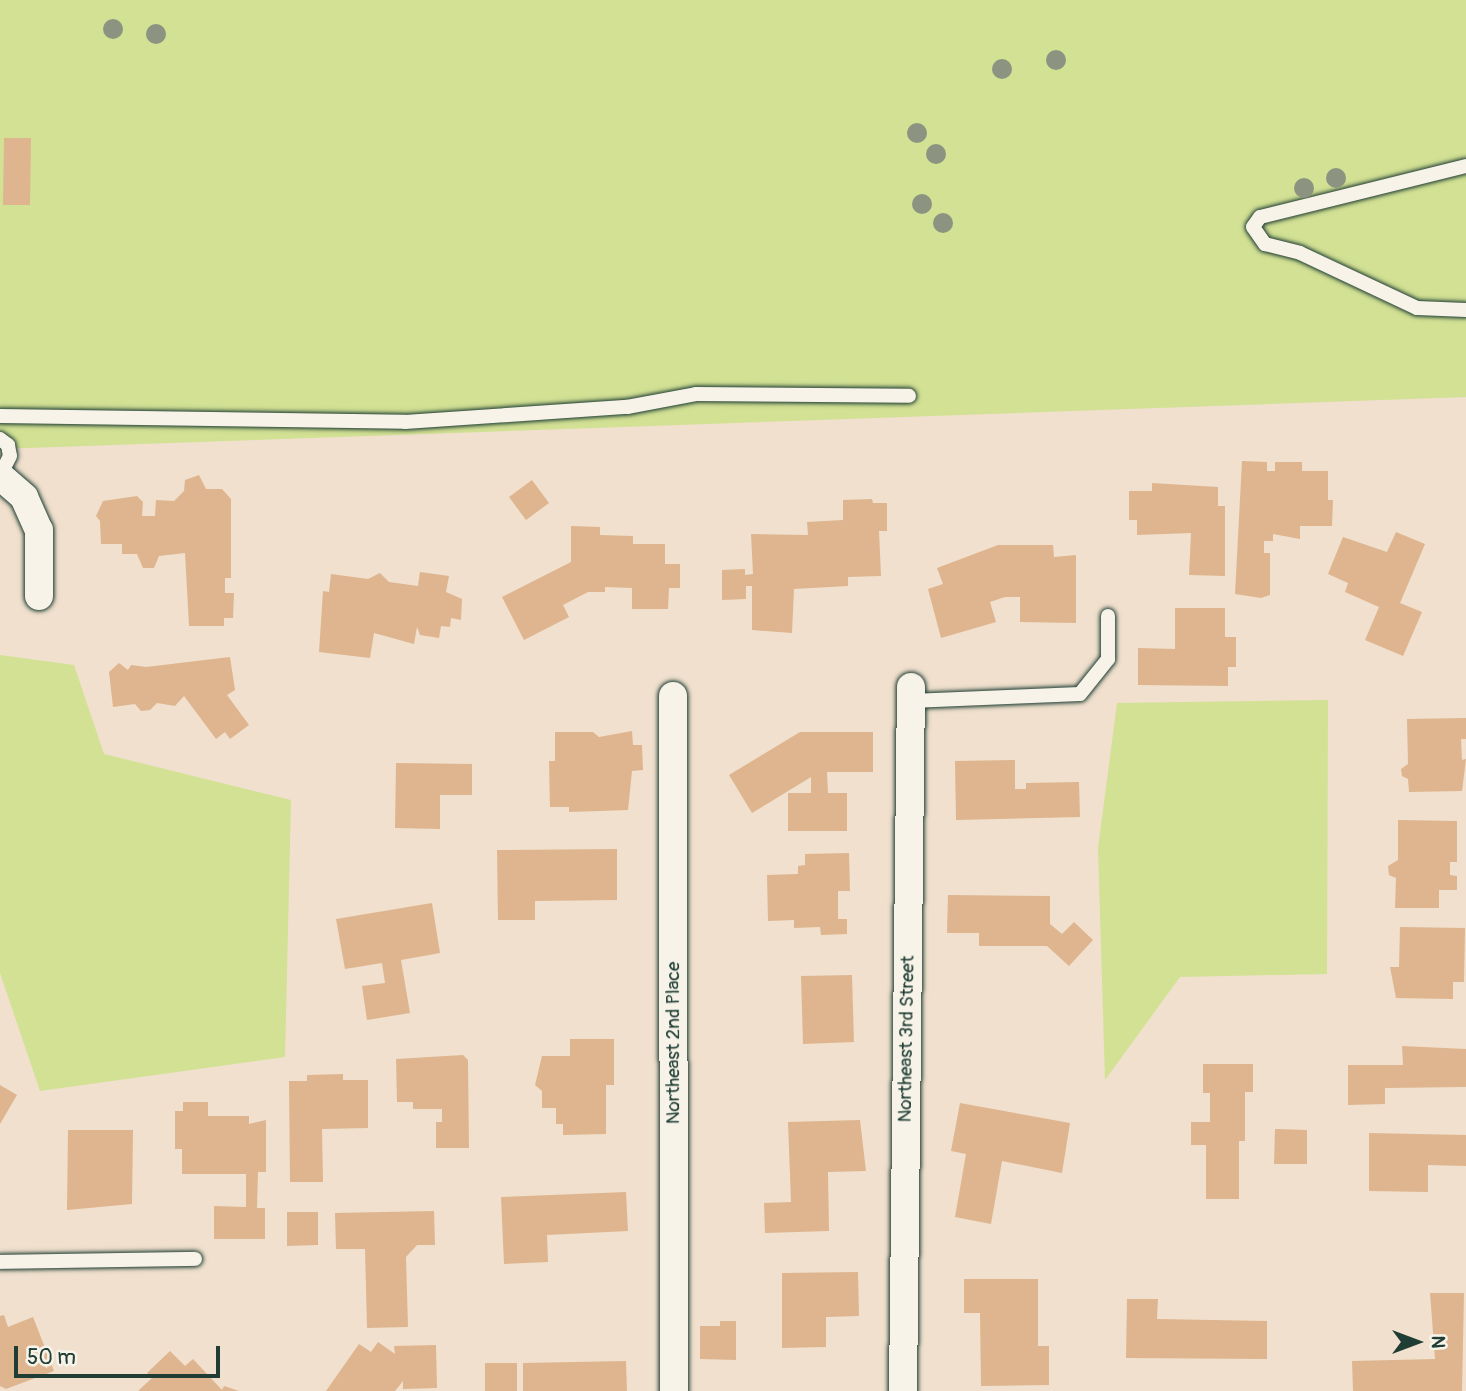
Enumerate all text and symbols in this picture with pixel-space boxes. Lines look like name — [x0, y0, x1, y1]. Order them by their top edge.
street label: Northeast 3rd Street — [894, 955, 920, 1123]
street label: Northeast 2nd Place — [663, 962, 685, 1124]
north arrow — [1382, 1307, 1452, 1377]
scale bar — [18, 1332, 224, 1376]
text: N — [1426, 1336, 1450, 1348]
text: 50 m — [27, 1344, 76, 1371]

